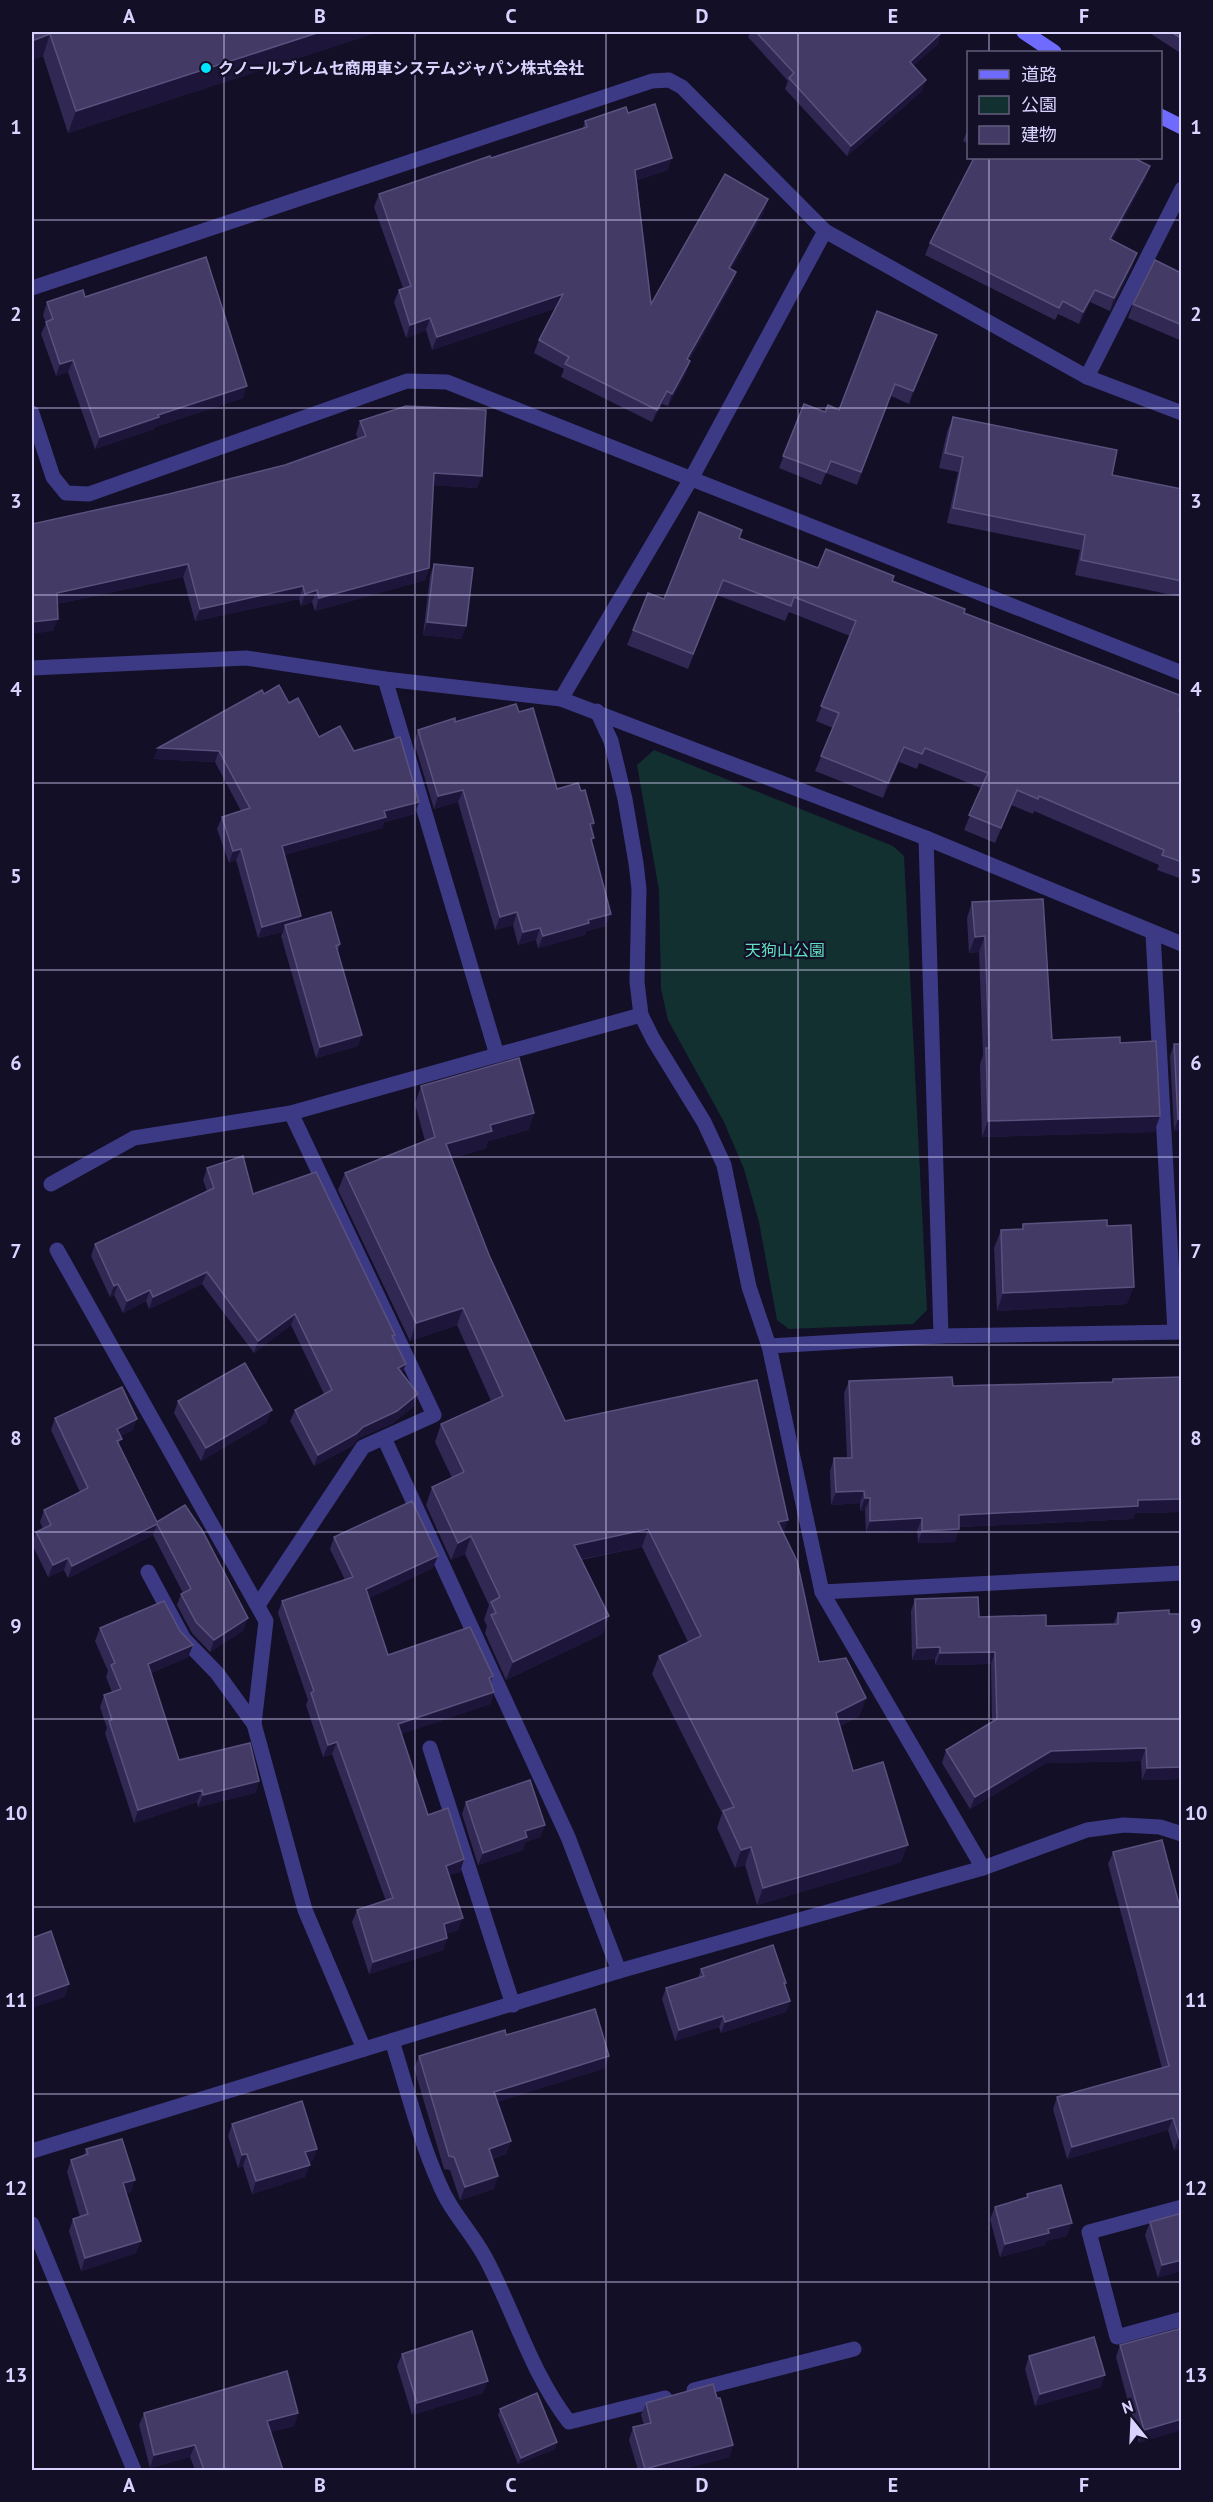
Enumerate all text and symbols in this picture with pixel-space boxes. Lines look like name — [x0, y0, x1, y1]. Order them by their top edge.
text: A — [123, 3, 136, 29]
text: B — [314, 3, 326, 29]
text: C — [505, 3, 517, 29]
text: D — [696, 3, 709, 29]
text: E — [888, 3, 898, 29]
text: F — [1079, 3, 1089, 29]
legend — [967, 51, 1162, 159]
place label: クノールブレムセ商用車システムジャパン株式会社 — [218, 58, 584, 78]
marker: クノールブレムセ商用車システムジャパン株式会社 — [199, 61, 213, 75]
text: 道路 — [1021, 63, 1057, 86]
text: 公園 — [1021, 93, 1057, 116]
text: 1 — [10, 114, 22, 140]
text: 1 — [1190, 114, 1202, 140]
text: 建物 — [1021, 123, 1057, 146]
text: 2 — [10, 301, 22, 327]
text: 2 — [1190, 301, 1202, 327]
text: 3 — [10, 488, 22, 514]
text: 3 — [1190, 488, 1202, 514]
text: 4 — [10, 676, 22, 702]
text: 4 — [1190, 676, 1202, 702]
text: 5 — [10, 863, 22, 889]
text: 5 — [1190, 863, 1202, 889]
park label: 天狗山公園 — [745, 940, 825, 960]
text: 6 — [10, 1050, 22, 1076]
text: 6 — [1190, 1050, 1202, 1076]
text: 7 — [10, 1238, 22, 1264]
text: 7 — [1190, 1238, 1202, 1264]
text: 8 — [10, 1425, 22, 1451]
text: 8 — [1190, 1425, 1202, 1451]
text: 9 — [10, 1613, 22, 1639]
text: 9 — [1190, 1613, 1202, 1639]
text: 10 — [5, 1800, 27, 1826]
text: 10 — [1185, 1800, 1207, 1826]
text: 11 — [5, 1987, 27, 2013]
text: 11 — [1185, 1987, 1207, 2013]
text: 12 — [5, 2175, 27, 2201]
text: 12 — [1185, 2175, 1207, 2201]
text: 13 — [5, 2362, 27, 2388]
text: 13 — [1185, 2362, 1207, 2388]
north arrow — [1102, 2391, 1162, 2451]
text: N — [1119, 2396, 1135, 2418]
text: A — [123, 2472, 136, 2498]
text: B — [314, 2472, 326, 2498]
text: C — [505, 2472, 517, 2498]
text: D — [696, 2472, 709, 2498]
text: E — [888, 2472, 898, 2498]
text: F — [1079, 2472, 1089, 2498]

